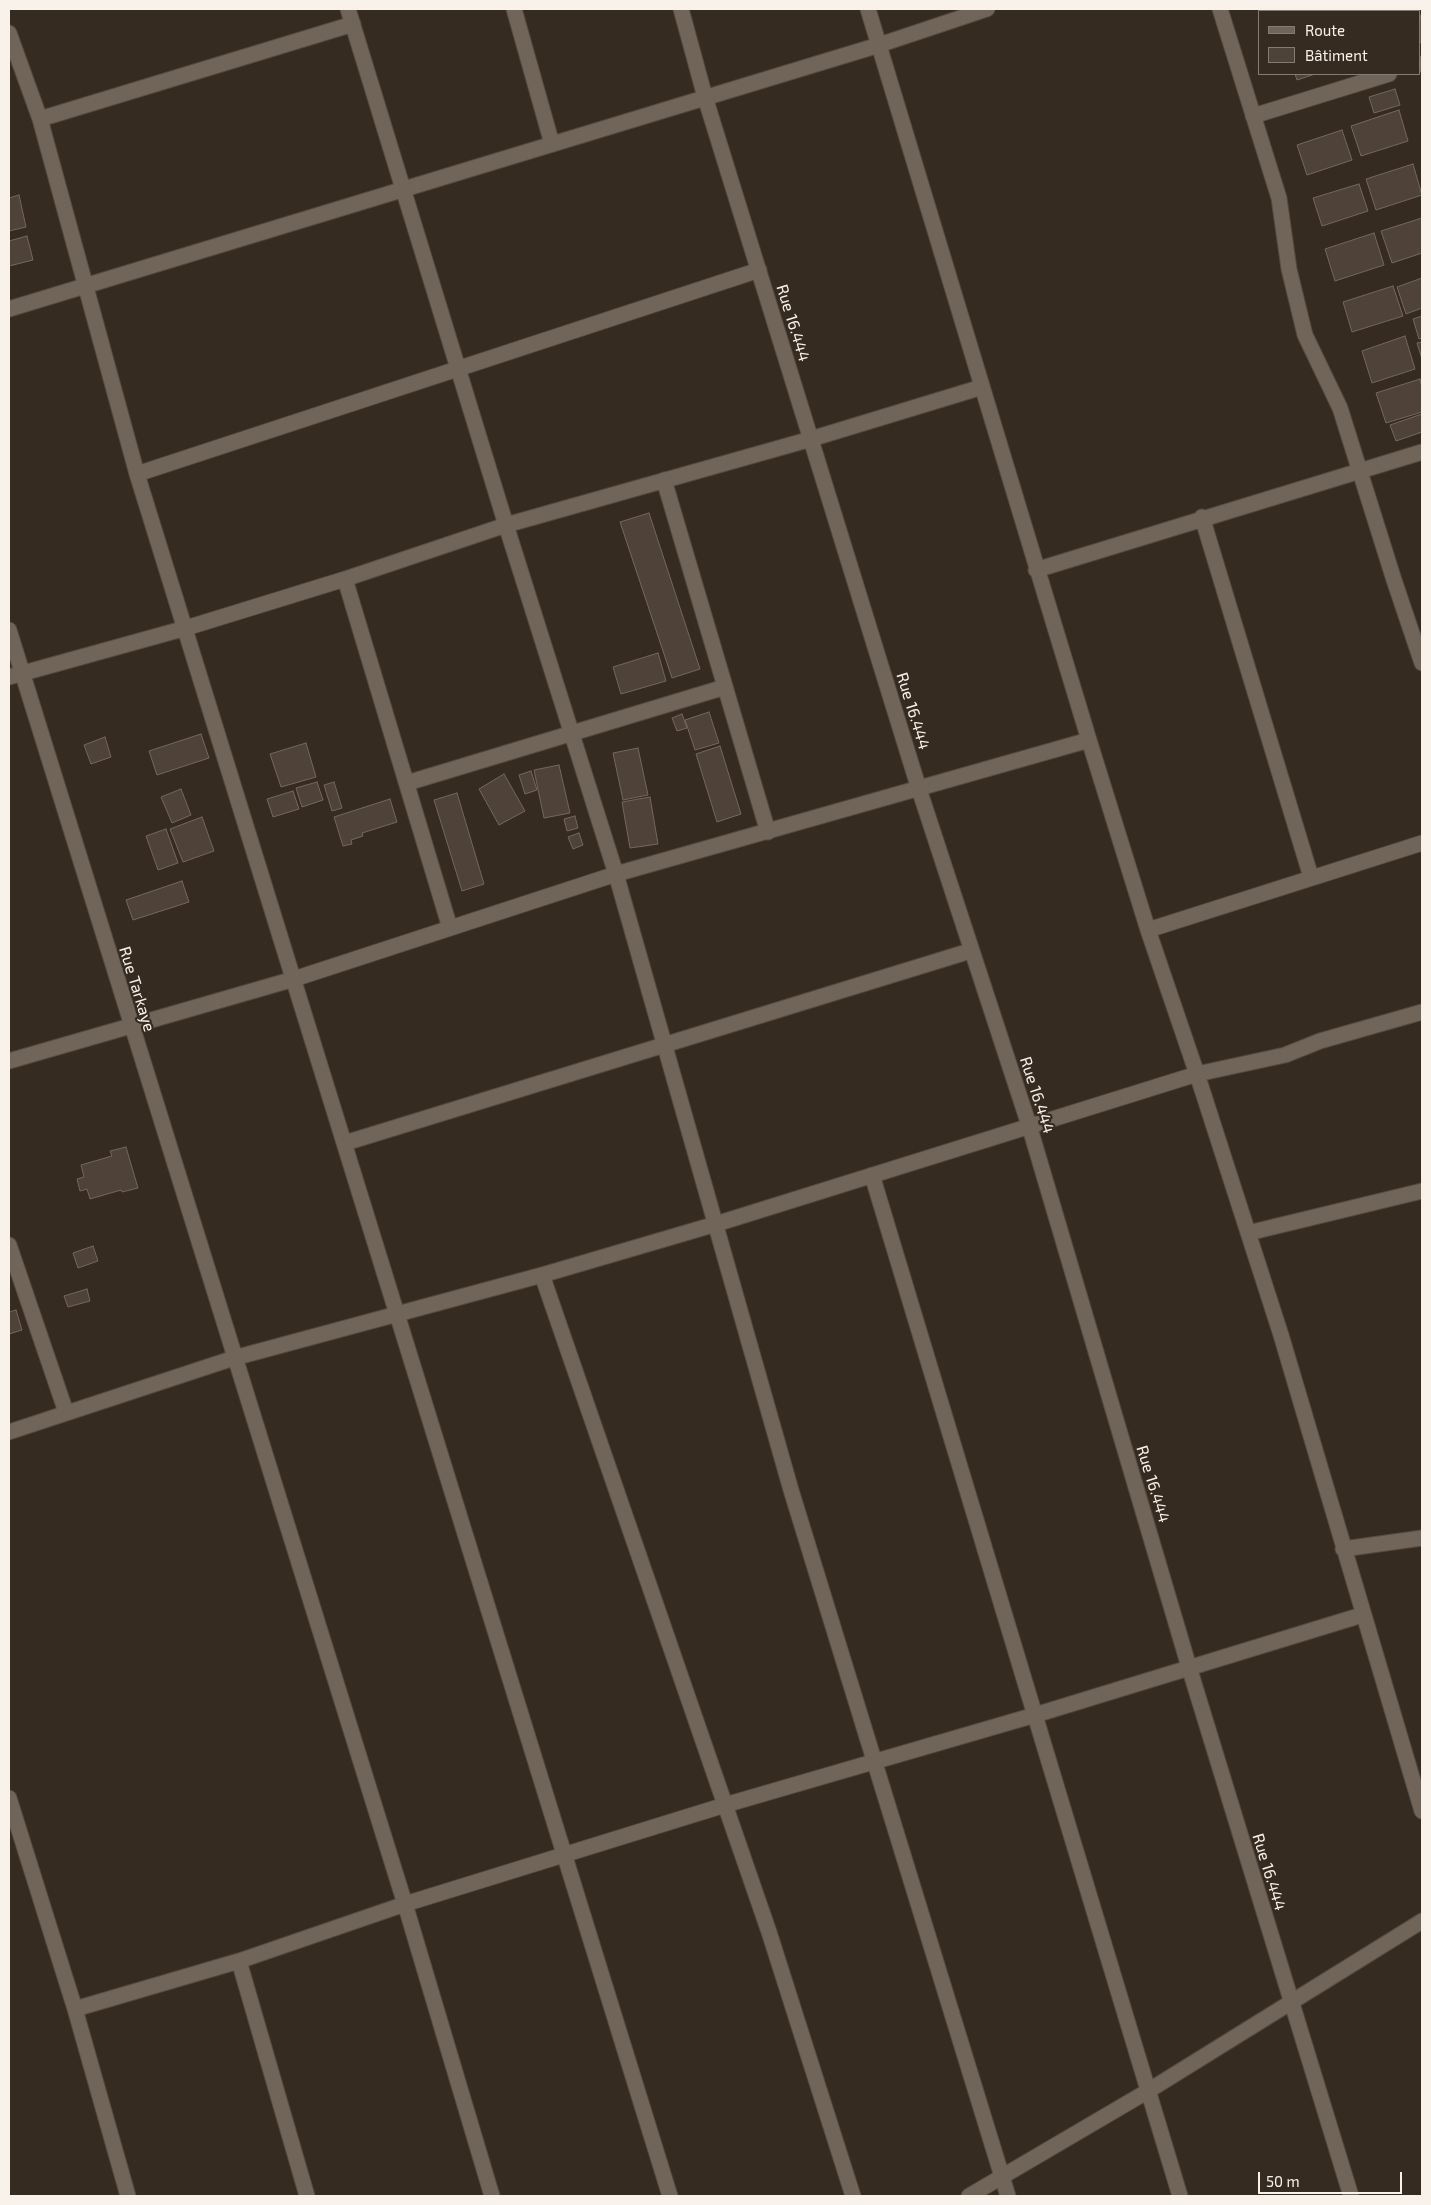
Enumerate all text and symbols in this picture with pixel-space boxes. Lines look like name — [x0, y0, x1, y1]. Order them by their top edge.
legend — [1258, 10, 1421, 75]
text: Route — [1305, 21, 1345, 39]
text: Bâtiment — [1305, 46, 1368, 64]
street label: Rue 16.444 — [772, 282, 814, 364]
street label: Rue 16.444 — [892, 670, 934, 752]
street label: Rue Tarkaye — [115, 944, 159, 1034]
street label: Rue 16.444 — [1016, 1054, 1058, 1136]
street label: Rue 16.444 — [1132, 1443, 1174, 1525]
street label: Rue 16.444 — [1248, 1831, 1290, 1913]
scale bar — [1261, 2162, 1405, 2194]
text: 50 m — [1266, 2172, 1300, 2190]

